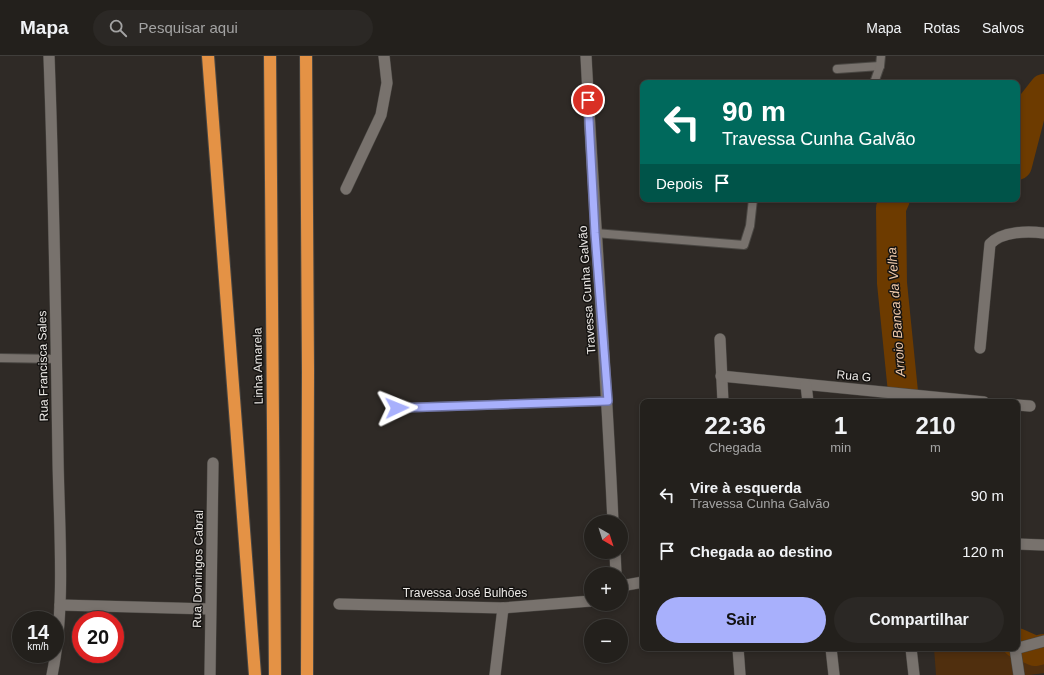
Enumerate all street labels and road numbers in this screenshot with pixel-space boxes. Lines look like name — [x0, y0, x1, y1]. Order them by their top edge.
street label: Travessa Cunha Galvão — [575, 225, 598, 355]
street label: Rua Francisca Sales — [35, 311, 51, 421]
street label: Linha Amarela — [250, 327, 266, 404]
street label: Rua G — [836, 368, 872, 384]
street label: Rua Domingos Cabral — [190, 510, 206, 628]
street label: Travessa José Bulhões — [403, 586, 527, 600]

